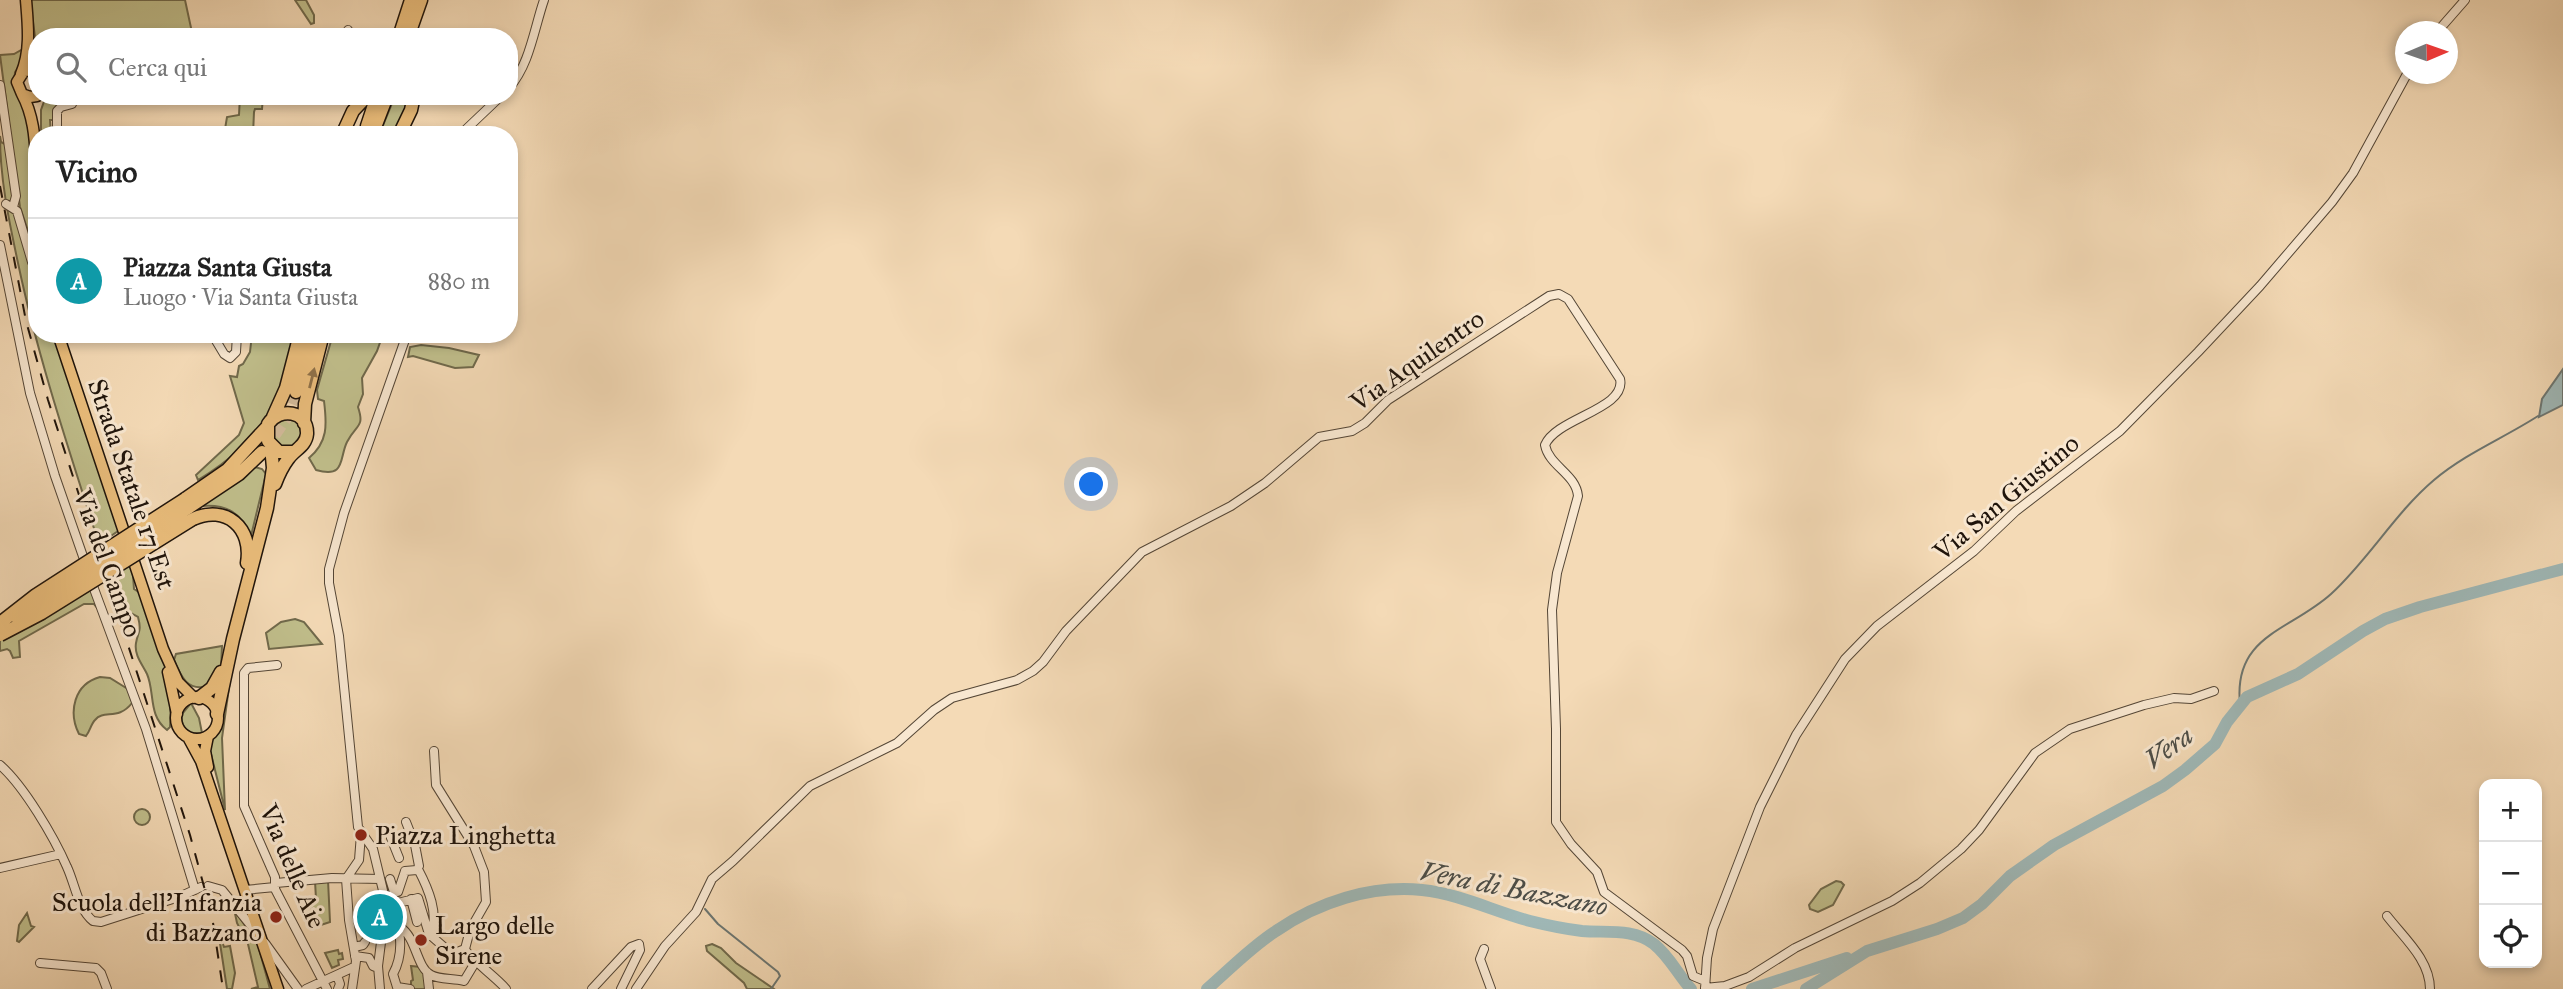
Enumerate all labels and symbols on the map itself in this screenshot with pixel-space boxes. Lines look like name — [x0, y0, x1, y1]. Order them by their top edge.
north arrow — [2395, 21, 2458, 84]
street label: Via Aquilentro — [1343, 302, 1490, 419]
one-way arrow — [307, 367, 318, 389]
street label: Strada Statale 17 Est — [81, 375, 183, 593]
street label: Via San Giustino — [1926, 427, 2085, 568]
your location — [1074, 467, 1108, 501]
street label: Via del Campo — [66, 484, 150, 641]
water label: Vera — [2137, 718, 2200, 777]
street label: Via delle Aie — [252, 798, 333, 933]
place label: Piazza Linghetta — [375, 819, 556, 851]
marker: Piazza Linghetta — [353, 827, 369, 843]
water label: Vera di Bazzano — [1417, 853, 1611, 924]
place label: Scuola dell'Infanzia di Bazzano — [52, 886, 262, 948]
pin: A — [357, 891, 403, 943]
marker: Scuola dell'Infanzia di Bazzano — [268, 909, 284, 925]
place label: Largo delle Sirene — [435, 909, 555, 971]
marker: Largo delle Sirene — [413, 932, 429, 948]

